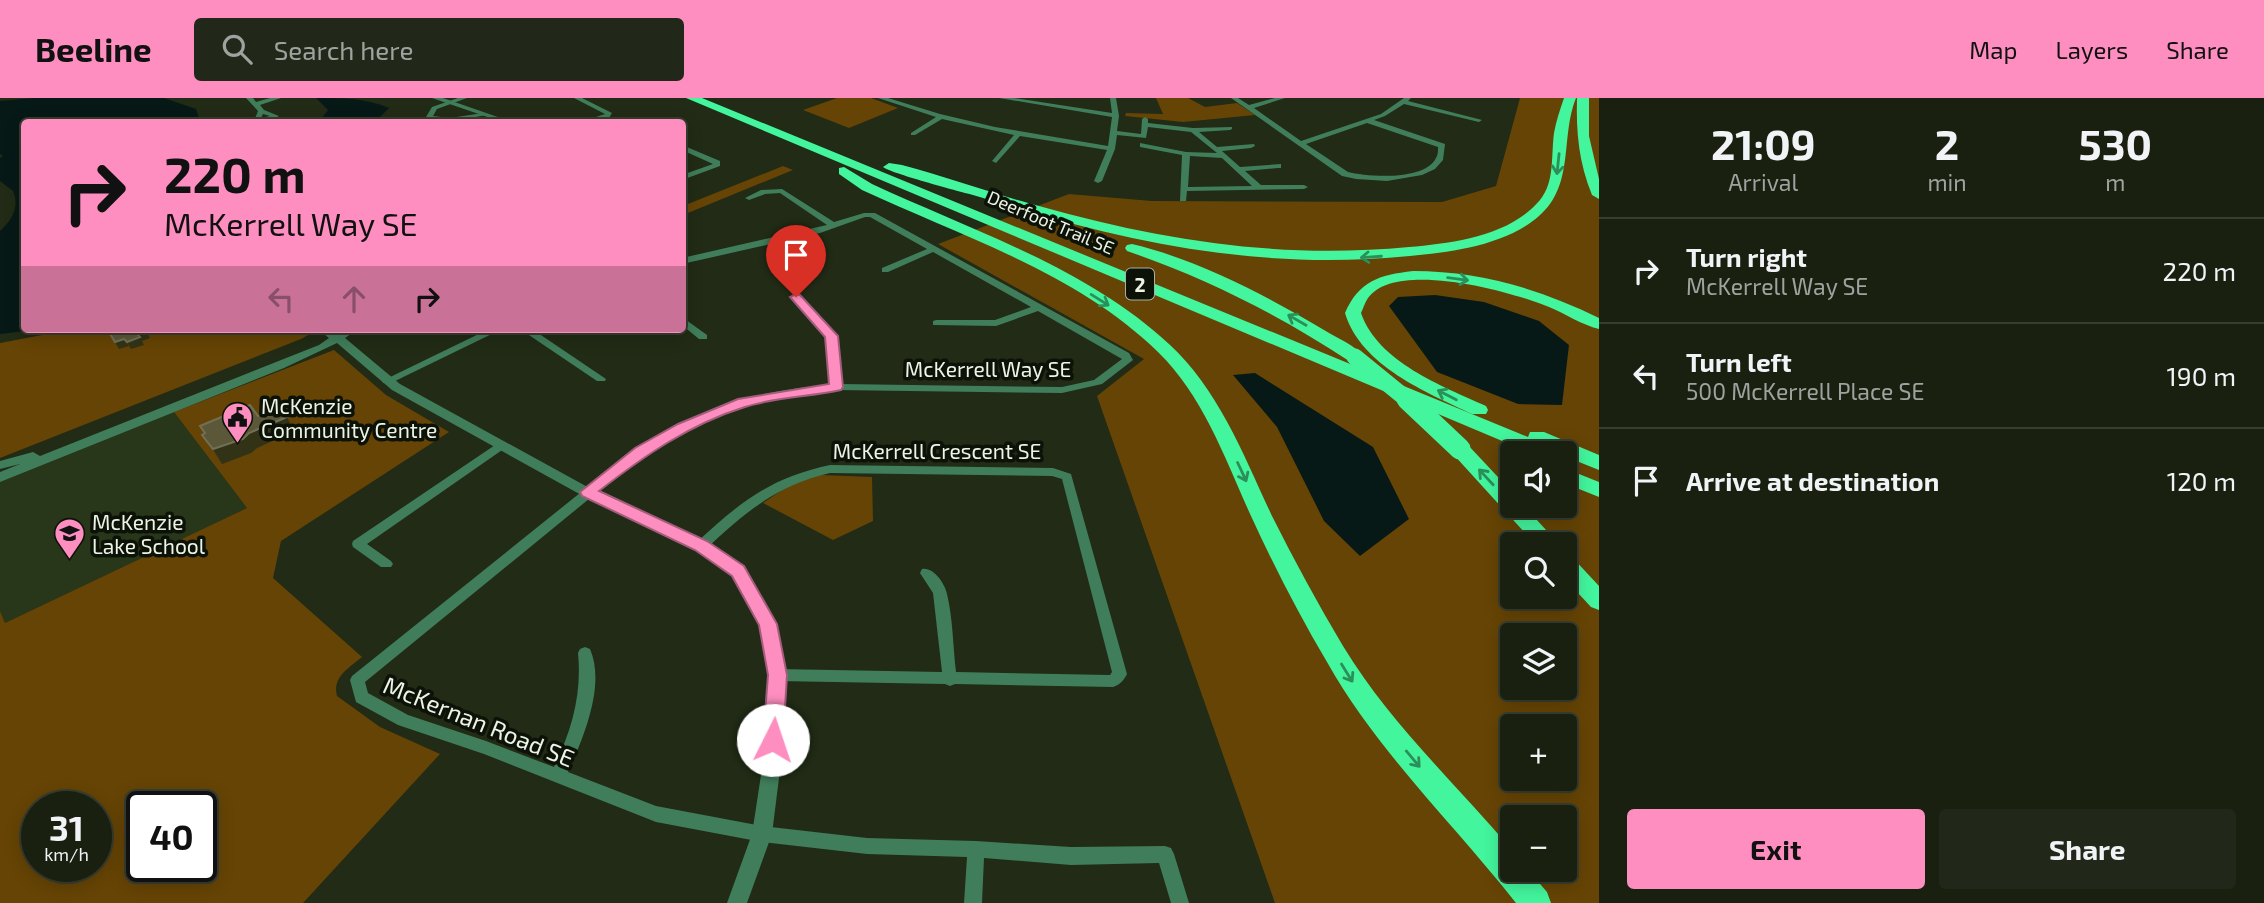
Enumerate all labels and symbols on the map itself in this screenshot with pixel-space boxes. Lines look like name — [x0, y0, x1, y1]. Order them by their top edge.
one-way arrow — [1552, 153, 1565, 175]
street label: Deerfoot Trail SE — [984, 185, 1118, 259]
pin — [766, 225, 826, 297]
one-way arrow — [1360, 251, 1383, 264]
road number: 2 — [1126, 268, 1154, 300]
one-way arrow — [1446, 273, 1469, 286]
one-way arrow — [1090, 293, 1110, 307]
one-way arrow — [1288, 313, 1308, 327]
street label: McKerrell Way SE — [905, 356, 1071, 381]
one-way arrow — [1437, 388, 1458, 401]
place label: McKenzie Community Centre — [261, 393, 437, 442]
public building icon: McKenzie Community Centre — [221, 400, 255, 444]
street label: McKerrell Crescent SE — [833, 438, 1041, 463]
one-way arrow — [1236, 461, 1249, 482]
one-way arrow — [1478, 468, 1494, 486]
place label: McKenzie Lake School — [92, 509, 206, 558]
school or university icon: McKenzie Lake School — [52, 516, 86, 560]
one-way arrow — [1341, 663, 1355, 683]
street label: McKernan Road SE — [379, 670, 579, 772]
position arrow — [736, 703, 810, 777]
one-way arrow — [1405, 749, 1420, 767]
speed limit sign: 40 — [126, 791, 217, 882]

